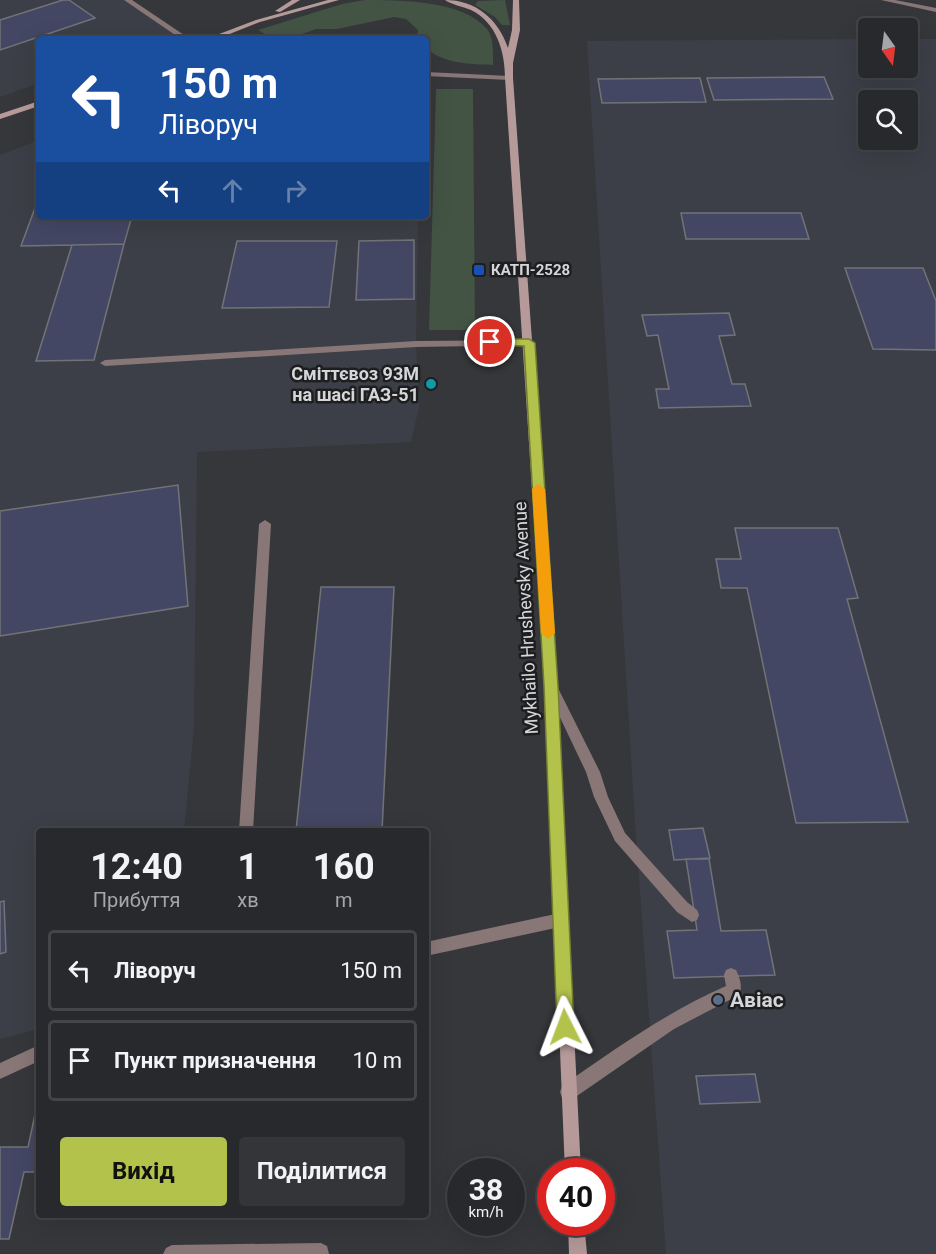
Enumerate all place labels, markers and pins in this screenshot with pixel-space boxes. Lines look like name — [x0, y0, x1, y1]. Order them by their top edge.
place label: КАТП-2528 — [491, 261, 570, 279]
marker: КАТП-2528 — [472, 263, 486, 277]
pin — [464, 316, 515, 367]
place label: Сміттєвоз 93М на шасі ГАЗ-51 — [291, 363, 419, 405]
marker: Сміттєвоз 93М на шасі ГАЗ-51 — [424, 377, 438, 391]
place label: Авіас — [730, 988, 784, 1012]
marker: Авіас — [711, 993, 725, 1007]

